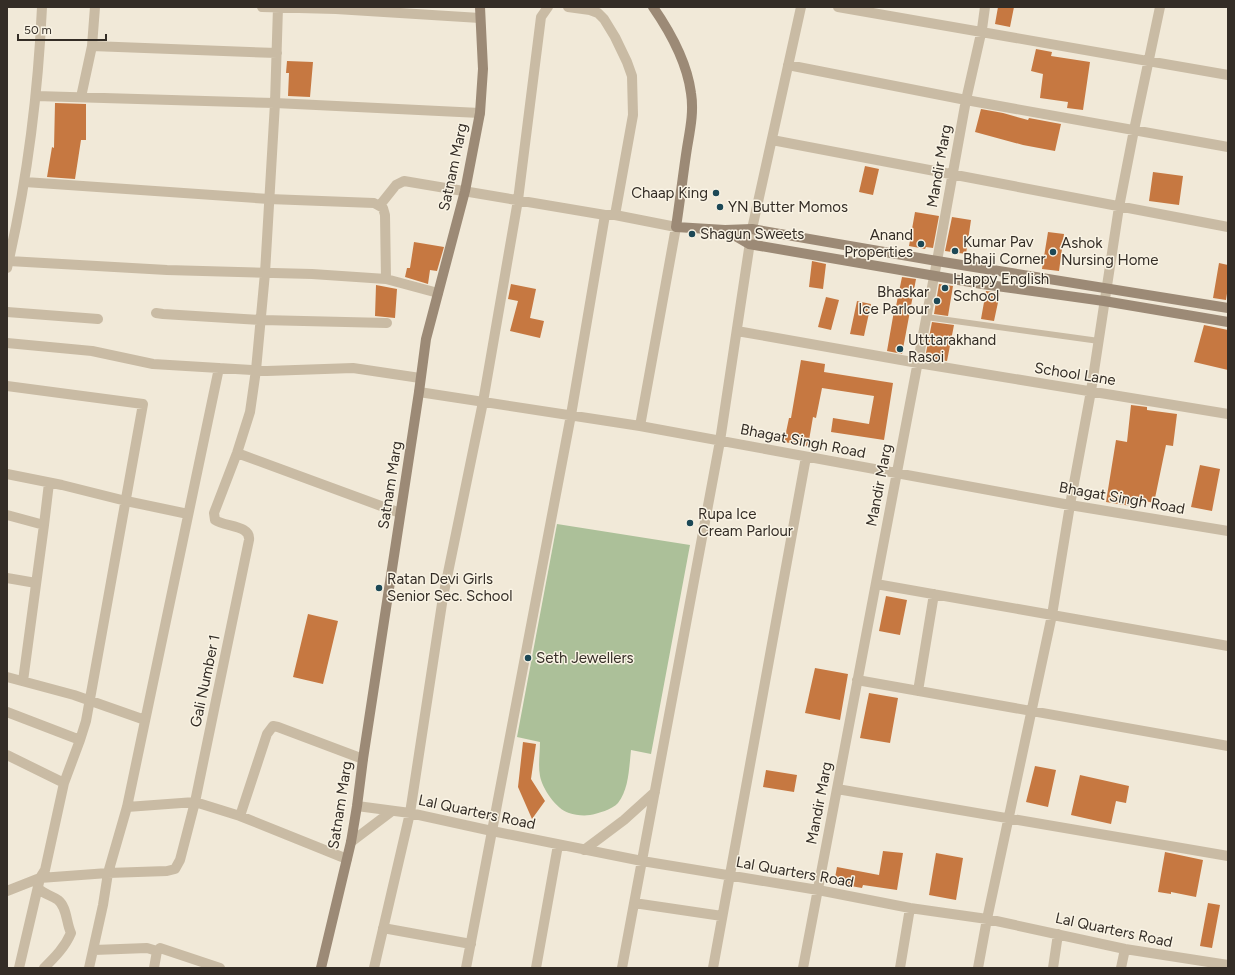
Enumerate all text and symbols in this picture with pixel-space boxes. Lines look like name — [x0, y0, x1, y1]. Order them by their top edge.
scale bar — [18, 16, 106, 42]
text: 50 m — [24, 23, 52, 37]
street label: Satnam Marg — [435, 121, 471, 213]
street label: Mandir Marg — [923, 123, 955, 209]
place label: Chaap King — [631, 184, 708, 202]
marker: Chaap King — [711, 188, 721, 198]
place label: YN Butter Momos — [728, 198, 848, 216]
marker: YN Butter Momos — [715, 202, 725, 212]
place label: Shagun Sweets — [700, 225, 804, 243]
place label: Anand Properties — [844, 226, 913, 261]
marker: Shagun Sweets — [687, 229, 697, 239]
place label: Kumar Pav Bhaji Corner — [963, 233, 1046, 268]
place label: Ashok Nursing Home — [1061, 234, 1158, 269]
marker: Anand Properties — [916, 239, 926, 249]
marker: Kumar Pav Bhaji Corner — [950, 246, 960, 256]
marker: Ashok Nursing Home — [1048, 247, 1058, 257]
place label: Happy English School — [953, 270, 1049, 305]
place label: Bhaskar Ice Parlour — [858, 283, 929, 318]
marker: Happy English School — [940, 283, 950, 293]
marker: Bhaskar Ice Parlour — [932, 296, 942, 306]
place label: Utttarakhand Rasoi — [908, 331, 996, 366]
marker: Utttarakhand Rasoi — [895, 344, 905, 354]
street label: School Lane — [1033, 359, 1117, 389]
street label: Bhagat Singh Road — [739, 420, 867, 462]
street label: Satnam Marg — [374, 440, 406, 530]
street label: Mandir Marg — [862, 442, 896, 528]
street label: Bhagat Singh Road — [1058, 478, 1186, 518]
place label: Rupa Ice Cream Parlour — [698, 505, 793, 540]
marker: Rupa Ice Cream Parlour — [685, 518, 695, 528]
place label: Ratan Devi Girls Senior Sec. School — [387, 570, 512, 605]
marker: Ratan Devi Girls Senior Sec. School — [374, 583, 384, 593]
street label: Gali Number 1 — [186, 633, 224, 729]
place label: Seth Jewellers — [536, 649, 634, 667]
marker: Seth Jewellers — [523, 653, 533, 663]
street label: Satnam Marg — [324, 760, 356, 850]
street label: Mandir Marg — [802, 760, 836, 846]
street label: Lal Quarters Road — [417, 791, 537, 833]
street label: Lal Quarters Road — [735, 853, 855, 891]
street label: Lal Quarters Road — [1054, 909, 1174, 951]

